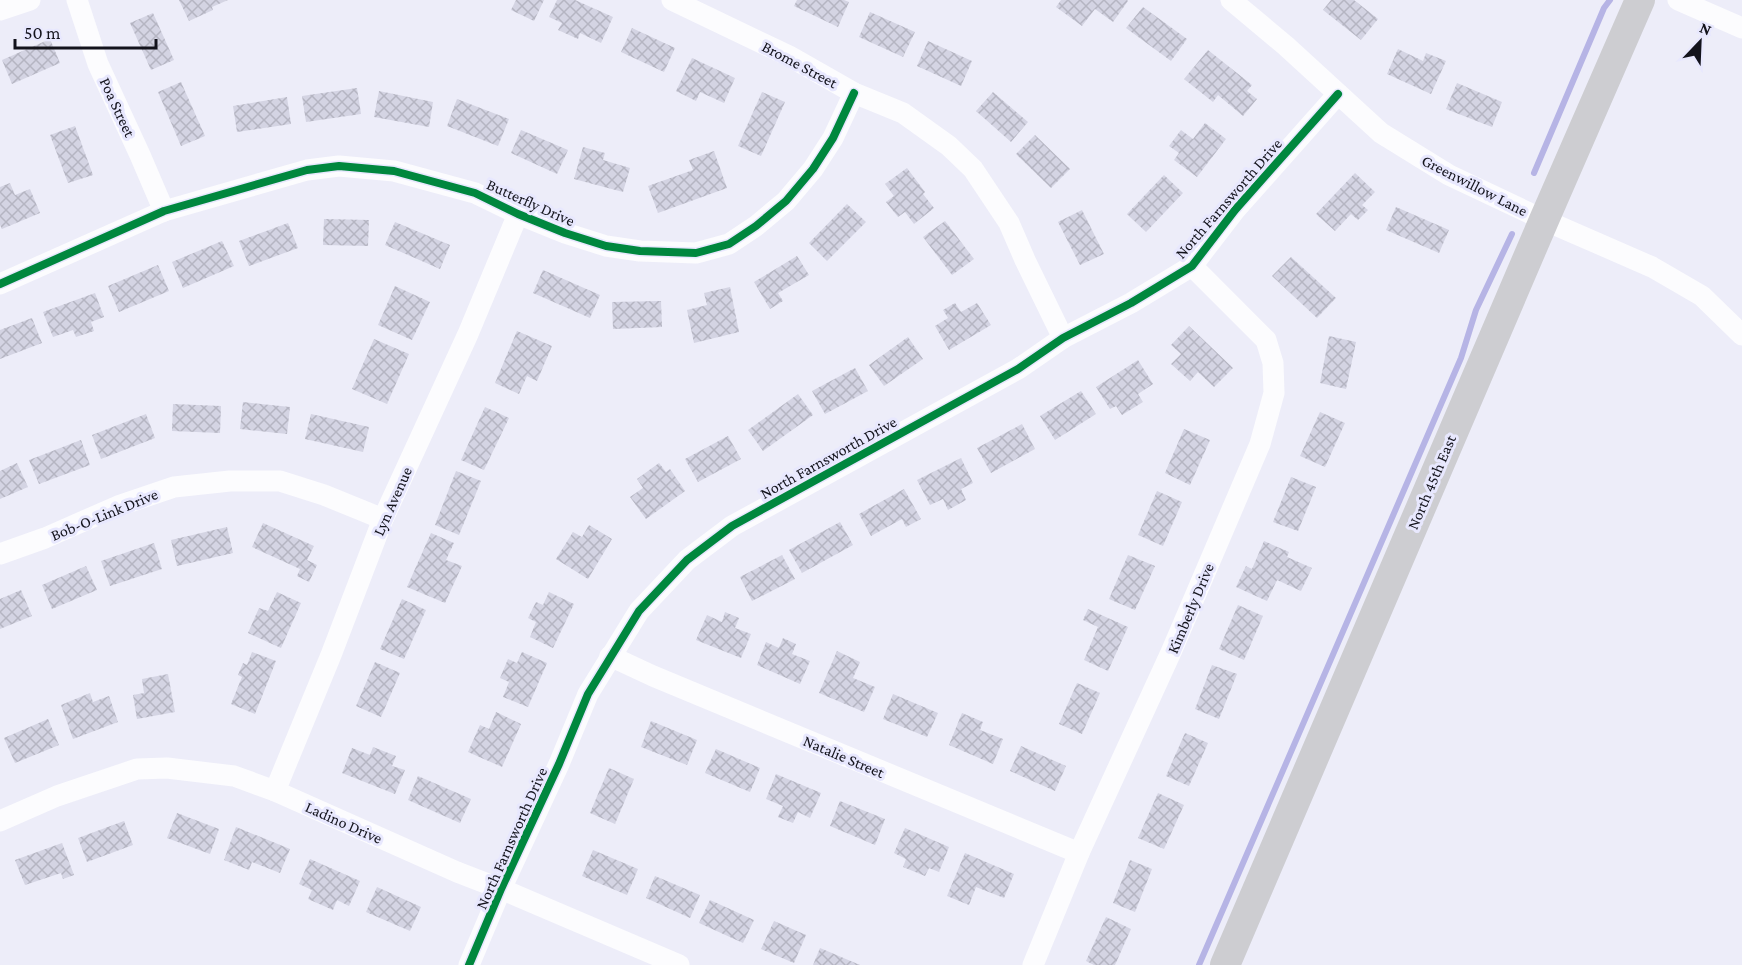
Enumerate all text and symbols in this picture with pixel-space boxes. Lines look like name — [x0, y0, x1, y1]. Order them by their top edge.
scale bar — [15, 12, 156, 50]
north arrow — [1670, 12, 1730, 72]
text: N — [1697, 19, 1714, 39]
text: 50 m — [24, 23, 61, 43]
street label: Brome Street — [759, 38, 841, 92]
street label: Poa Street — [96, 75, 139, 140]
street label: North Farnsworth Drive — [1172, 135, 1285, 262]
street label: Greenwillow Lane — [1419, 152, 1530, 219]
street label: Butterfly Drive — [484, 176, 577, 230]
street label: North Farnsworth Drive — [757, 413, 899, 502]
street label: North 45th East — [1404, 432, 1459, 532]
street label: Lyn Avenue — [370, 464, 416, 539]
street label: Bob-O-Link Drive — [48, 485, 160, 544]
street label: Kimberly Drive — [1164, 560, 1218, 656]
street label: Natalie Street — [801, 732, 888, 781]
street label: North Farnsworth Drive — [473, 765, 550, 912]
street label: Ladino Drive — [303, 798, 385, 847]

